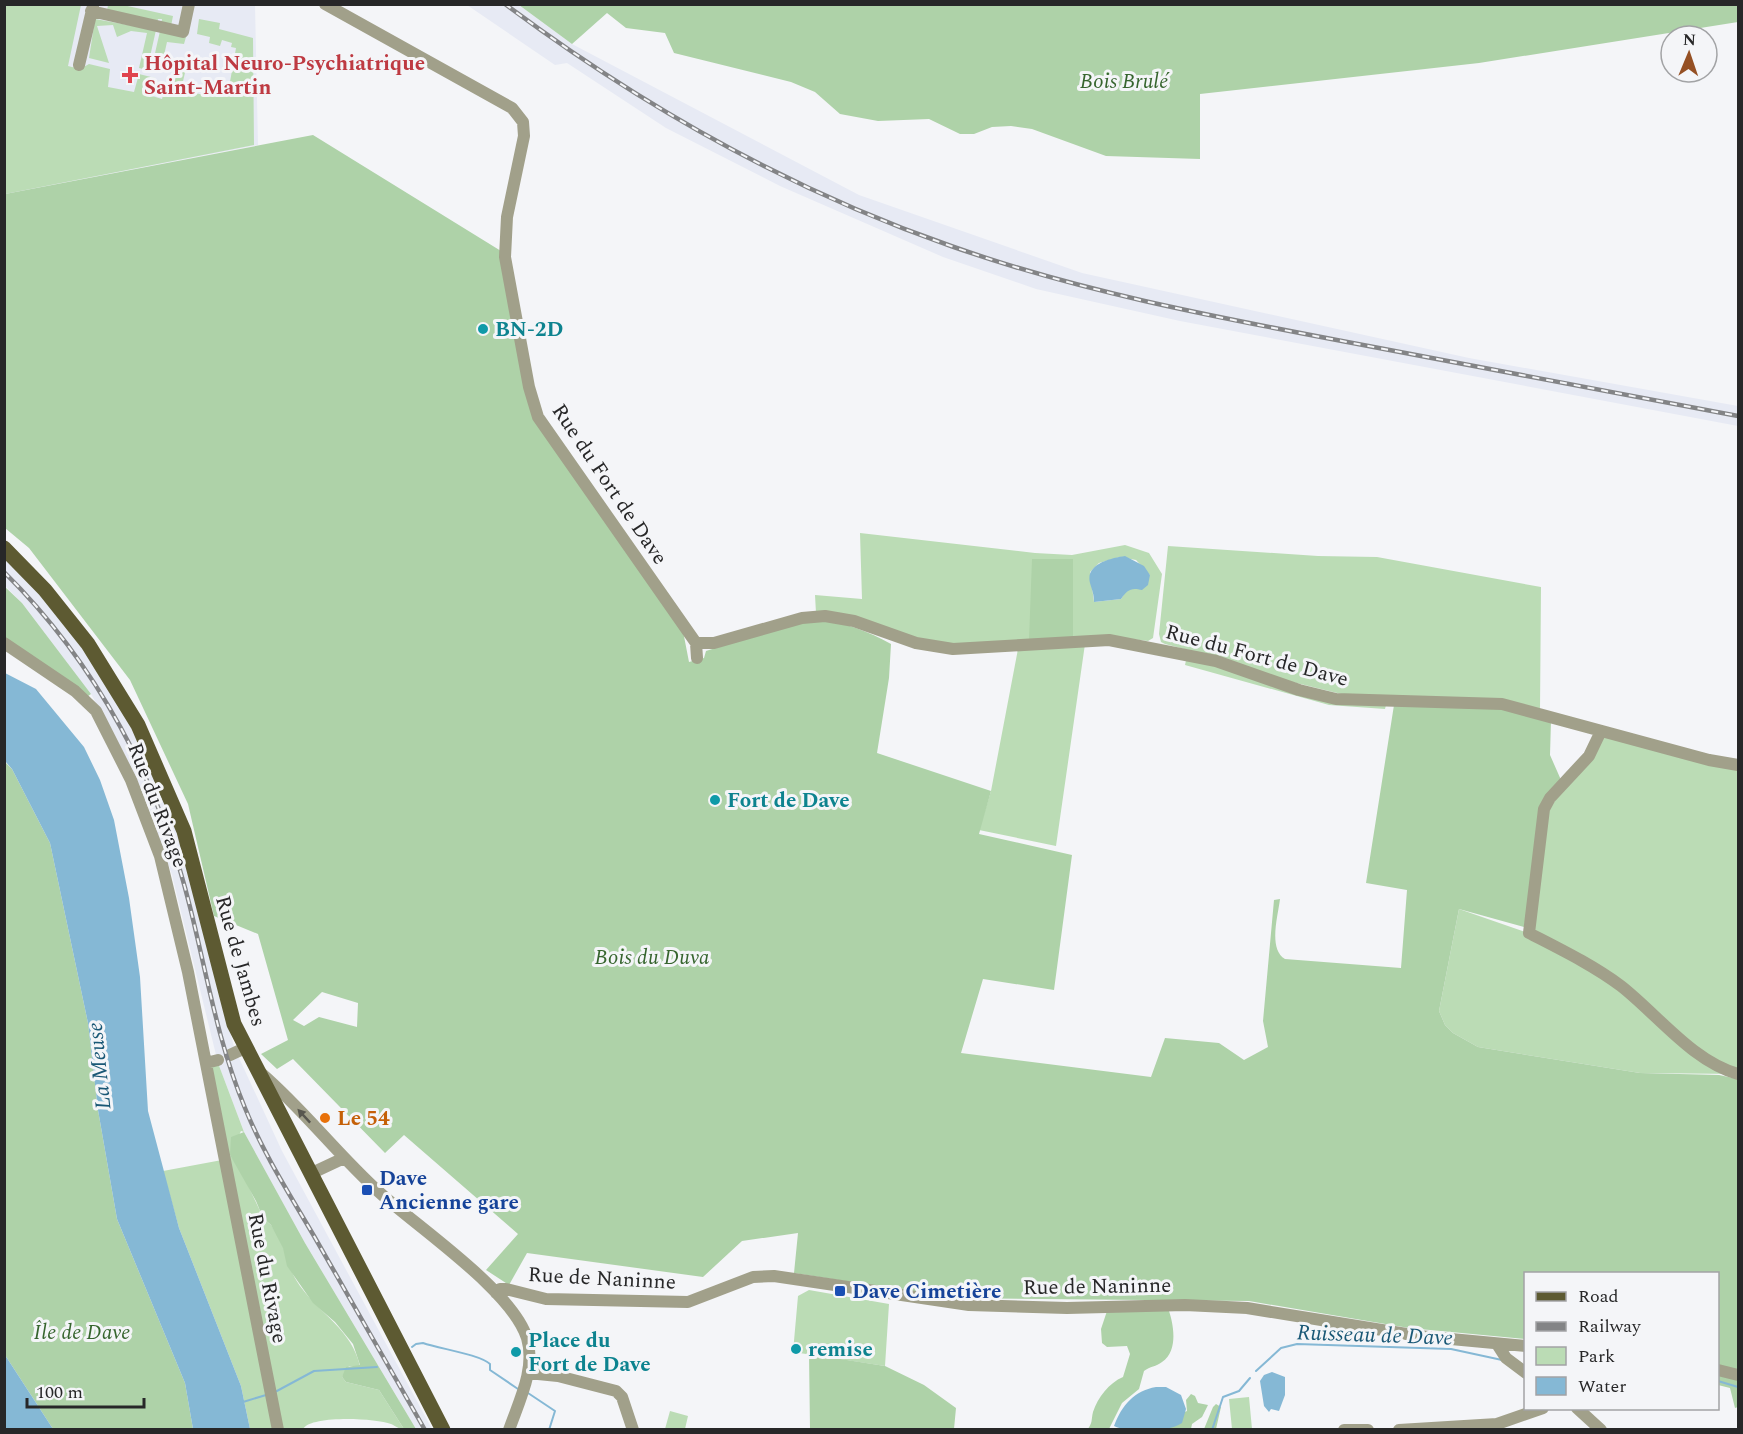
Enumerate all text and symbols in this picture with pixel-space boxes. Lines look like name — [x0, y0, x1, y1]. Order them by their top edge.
north arrow — [1659, 24, 1719, 84]
text: N — [1683, 28, 1696, 52]
place label: Hôpital Neuro-Psychiatrique Saint-Martin — [144, 48, 425, 104]
marker: Hôpital Neuro-Psychiatrique Saint-Martin — [121, 66, 139, 84]
park label: Bois Brulé — [1080, 66, 1170, 98]
place label: BN-2D — [495, 314, 563, 346]
marker: BN-2D — [476, 322, 490, 336]
street label: Rue du Fort de Dave — [543, 398, 675, 572]
street label: Rue du Fort de Dave — [1162, 616, 1352, 696]
street label: Rue du Rivage — [118, 738, 196, 873]
place label: Fort de Dave — [727, 785, 850, 817]
marker: Fort de Dave — [708, 793, 722, 807]
street label: Rue de Jambes — [206, 892, 274, 1031]
park label: Bois du Duva — [595, 942, 710, 974]
water label: La Meuse — [78, 1021, 120, 1111]
place label: Le 54 — [337, 1103, 390, 1135]
one-way arrow — [297, 1108, 311, 1123]
marker: Le 54 — [318, 1111, 332, 1125]
place label: Dave Ancienne gare — [379, 1163, 519, 1219]
marker: Dave Ancienne gare — [360, 1183, 374, 1197]
street label: Rue du Rivage — [239, 1210, 295, 1346]
street label: Rue de Naninne — [527, 1259, 677, 1299]
street label: Rue de Naninne — [1023, 1270, 1171, 1304]
legend — [1524, 1272, 1719, 1410]
place label: Dave Cimetière — [852, 1276, 1001, 1308]
text: Road — [1578, 1283, 1619, 1310]
marker: Dave Cimetière — [833, 1284, 847, 1298]
text: Railway — [1578, 1313, 1642, 1340]
water label: Ruisseau de Dave — [1296, 1316, 1454, 1355]
park label: Île de Dave — [34, 1317, 130, 1349]
place label: Place du Fort de Dave — [528, 1325, 651, 1381]
place label: remise — [808, 1334, 873, 1366]
marker: remise — [789, 1342, 803, 1356]
text: Park — [1578, 1343, 1615, 1370]
marker: Place du Fort de Dave — [509, 1345, 523, 1359]
scale bar — [27, 1371, 144, 1409]
text: Water — [1578, 1373, 1626, 1400]
text: 100 m — [36, 1379, 83, 1406]

